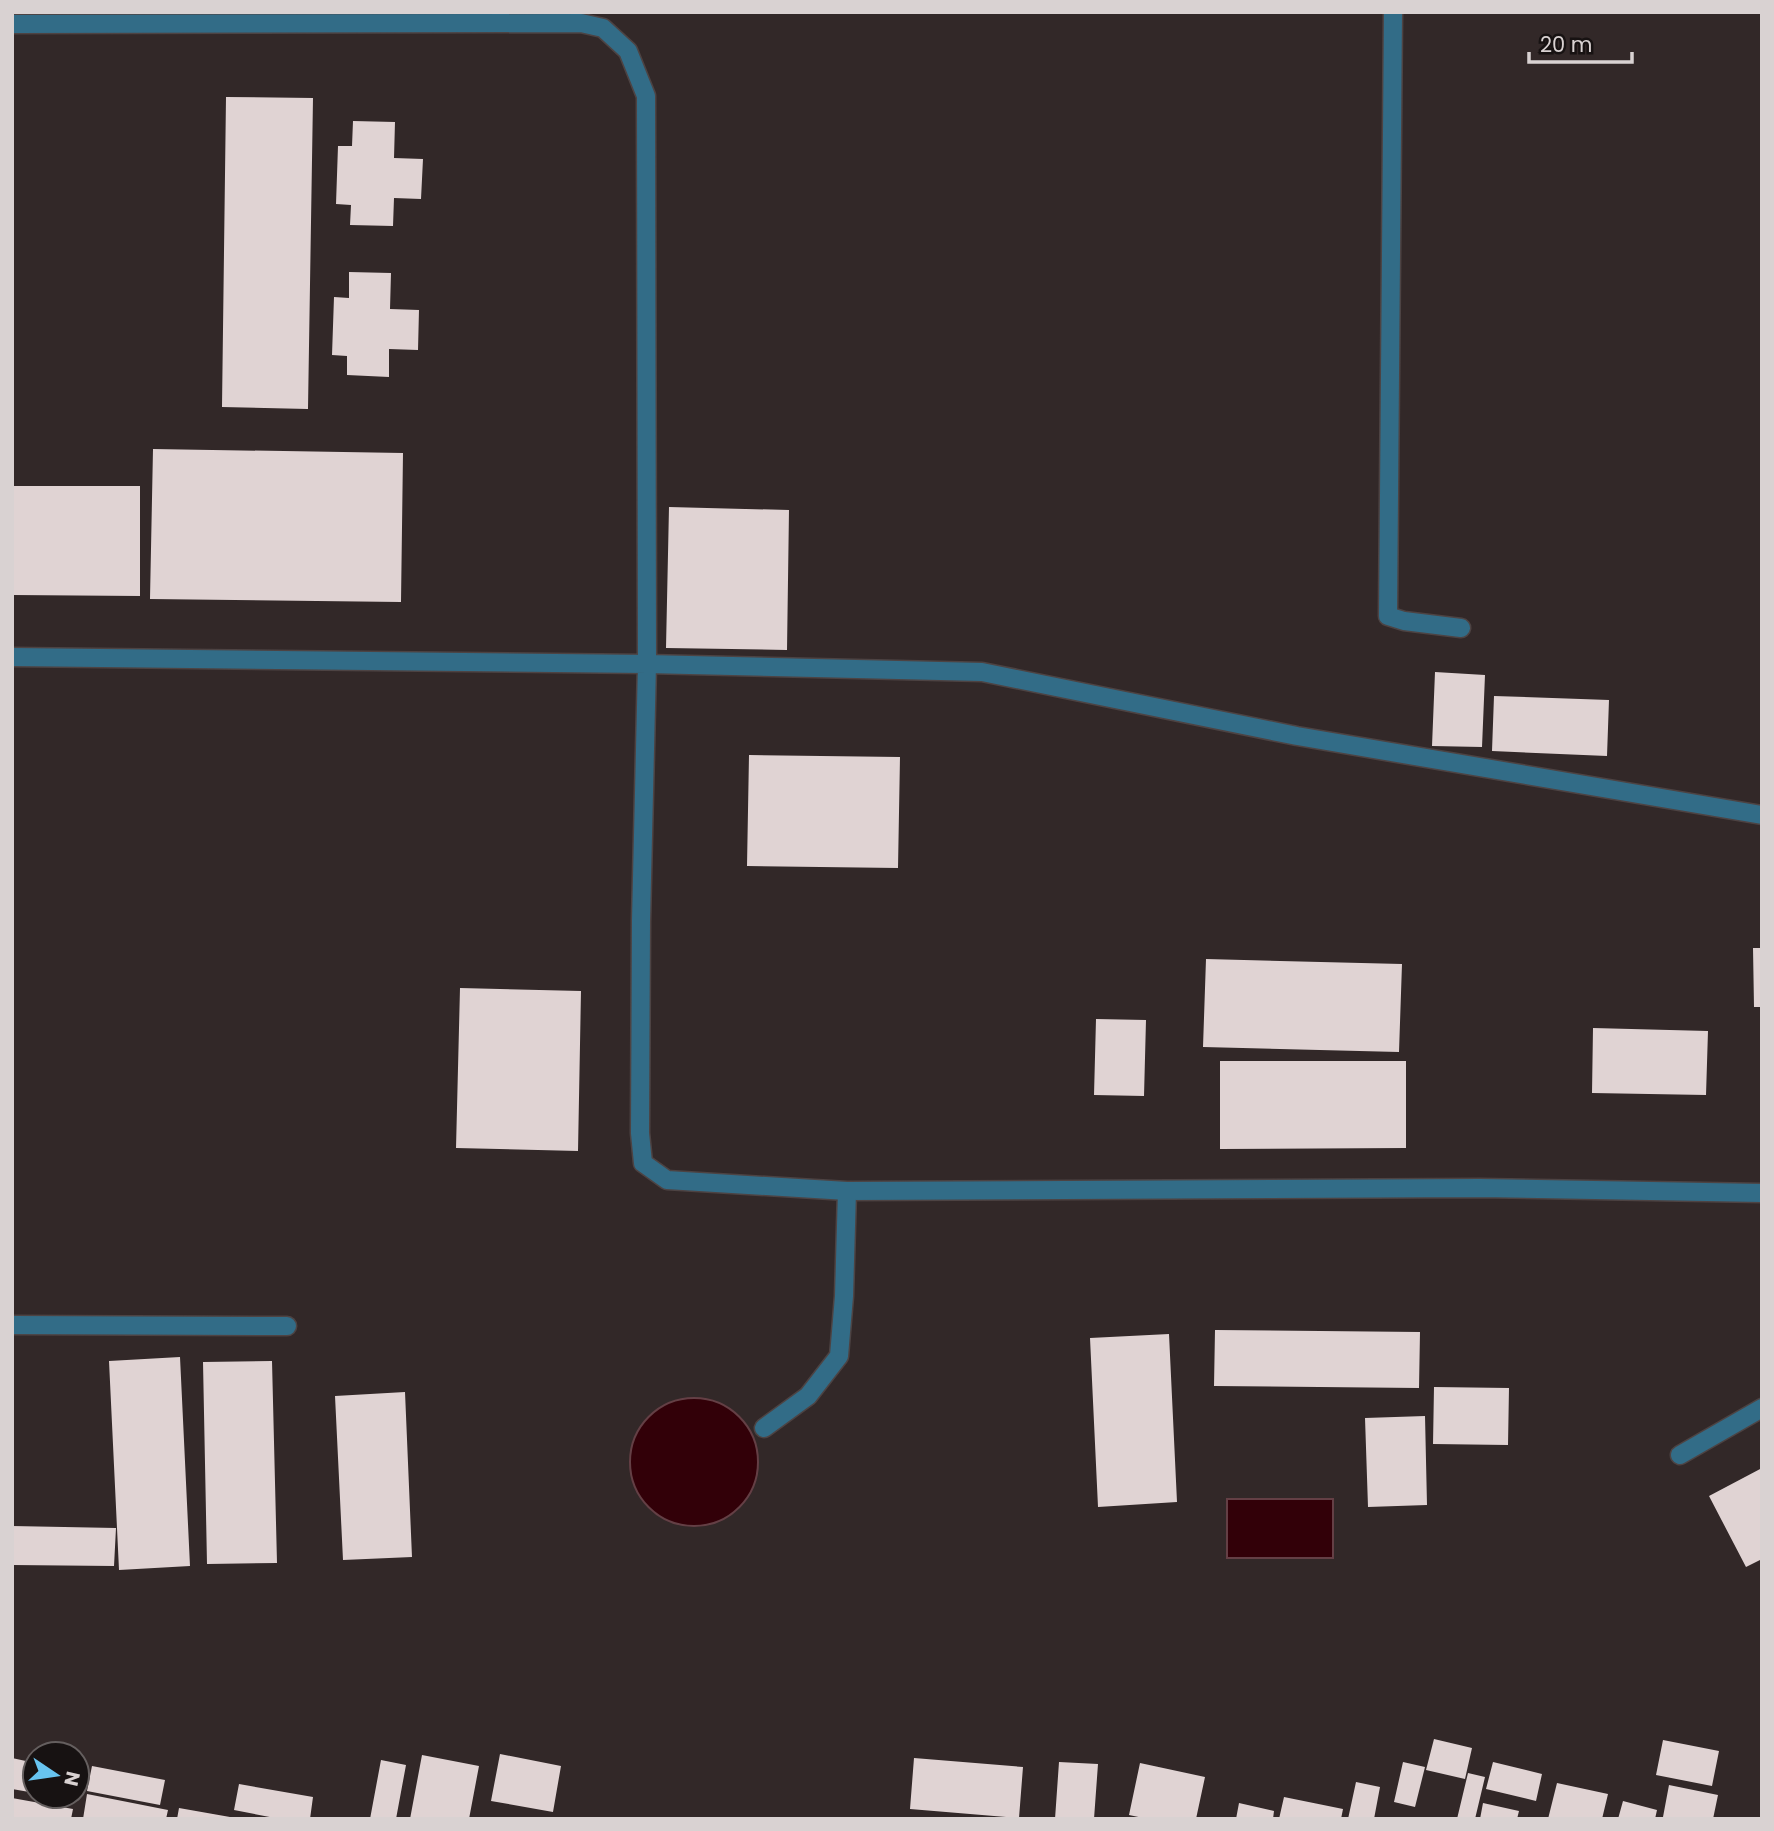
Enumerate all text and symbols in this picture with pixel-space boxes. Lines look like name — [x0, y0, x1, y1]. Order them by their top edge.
scale bar — [1529, 21, 1632, 65]
text: 20 m — [1540, 30, 1593, 59]
north arrow — [21, 1740, 91, 1810]
text: N — [57, 1769, 87, 1789]

